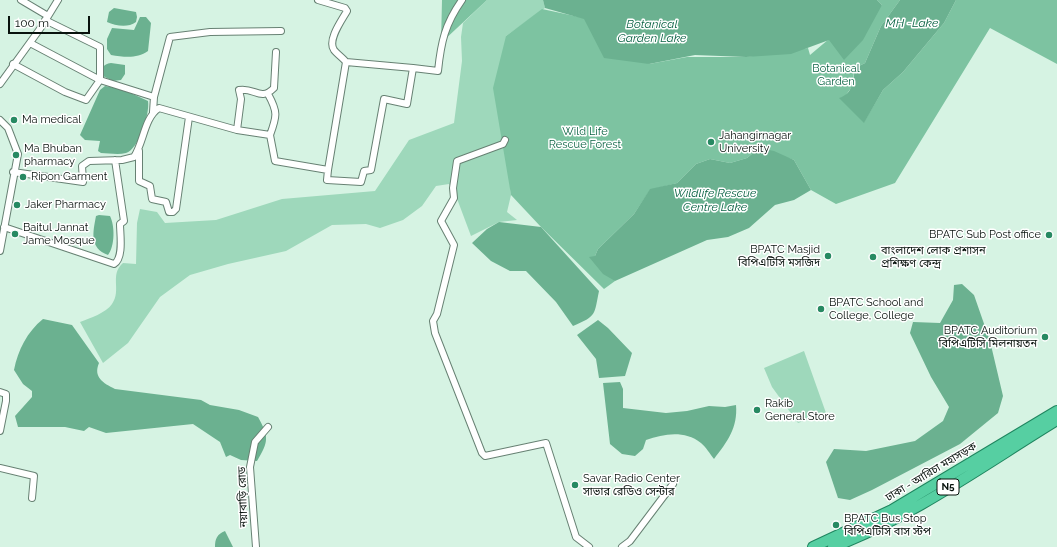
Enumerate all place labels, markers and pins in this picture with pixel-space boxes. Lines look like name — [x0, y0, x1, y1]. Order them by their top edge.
place label: Ma medical — [22, 113, 81, 127]
marker: Ma medical — [9, 115, 19, 125]
place label: Jahangirnagar University — [719, 129, 791, 155]
marker: Jahangirnagar University — [706, 137, 716, 147]
place label: Ma Bhuban pharmacy — [24, 142, 82, 168]
marker: Ma Bhuban pharmacy — [11, 150, 21, 160]
place label: Ripon Garment — [31, 170, 107, 184]
marker: Ripon Garment — [18, 172, 28, 182]
place label: Jaker Pharmacy — [25, 198, 106, 212]
marker: Jaker Pharmacy — [12, 200, 22, 210]
place label: Baitul Jannat Jame Mosque — [23, 221, 95, 247]
place label: BPATC Sub Post office — [929, 228, 1041, 242]
marker: Baitul Jannat Jame Mosque — [10, 229, 20, 239]
marker: BPATC Sub Post office — [1044, 230, 1054, 240]
place label: BPATC Masjid বিপিএটিসি মসজিদ — [738, 243, 820, 269]
place label: বাংলাদেশ লোক প্রশাসন প্রশিক্ষণ কেন্দ্র — [881, 244, 986, 270]
marker: BPATC Masjid বিপিএটিসি মসজিদ — [823, 251, 833, 261]
marker: বাংলাদেশ লোক প্রশাসন প্রশিক্ষণ কেন্দ্র — [868, 252, 878, 262]
place label: BPATC School and College, College — [829, 296, 923, 322]
marker: BPATC School and College, College — [816, 304, 826, 314]
place label: BPATC Auditorium বিপিএটিসি মিলনায়তন — [939, 324, 1037, 350]
marker: BPATC Auditorium বিপিএটিসি মিলনায়তন — [1040, 332, 1050, 342]
place label: Rakib General Store — [765, 397, 835, 423]
marker: Rakib General Store — [752, 405, 762, 415]
place label: Savar Radio Center সাভার রেডিও সেন্টার — [583, 472, 680, 498]
marker: Savar Radio Center সাভার রেডিও সেন্টার — [570, 480, 580, 490]
place label: BPATC Bus Stop বিপিএটিসি বাস স্টপ — [844, 512, 931, 538]
marker: BPATC Bus Stop বিপিএটিসি বাস স্টপ — [831, 520, 841, 530]

